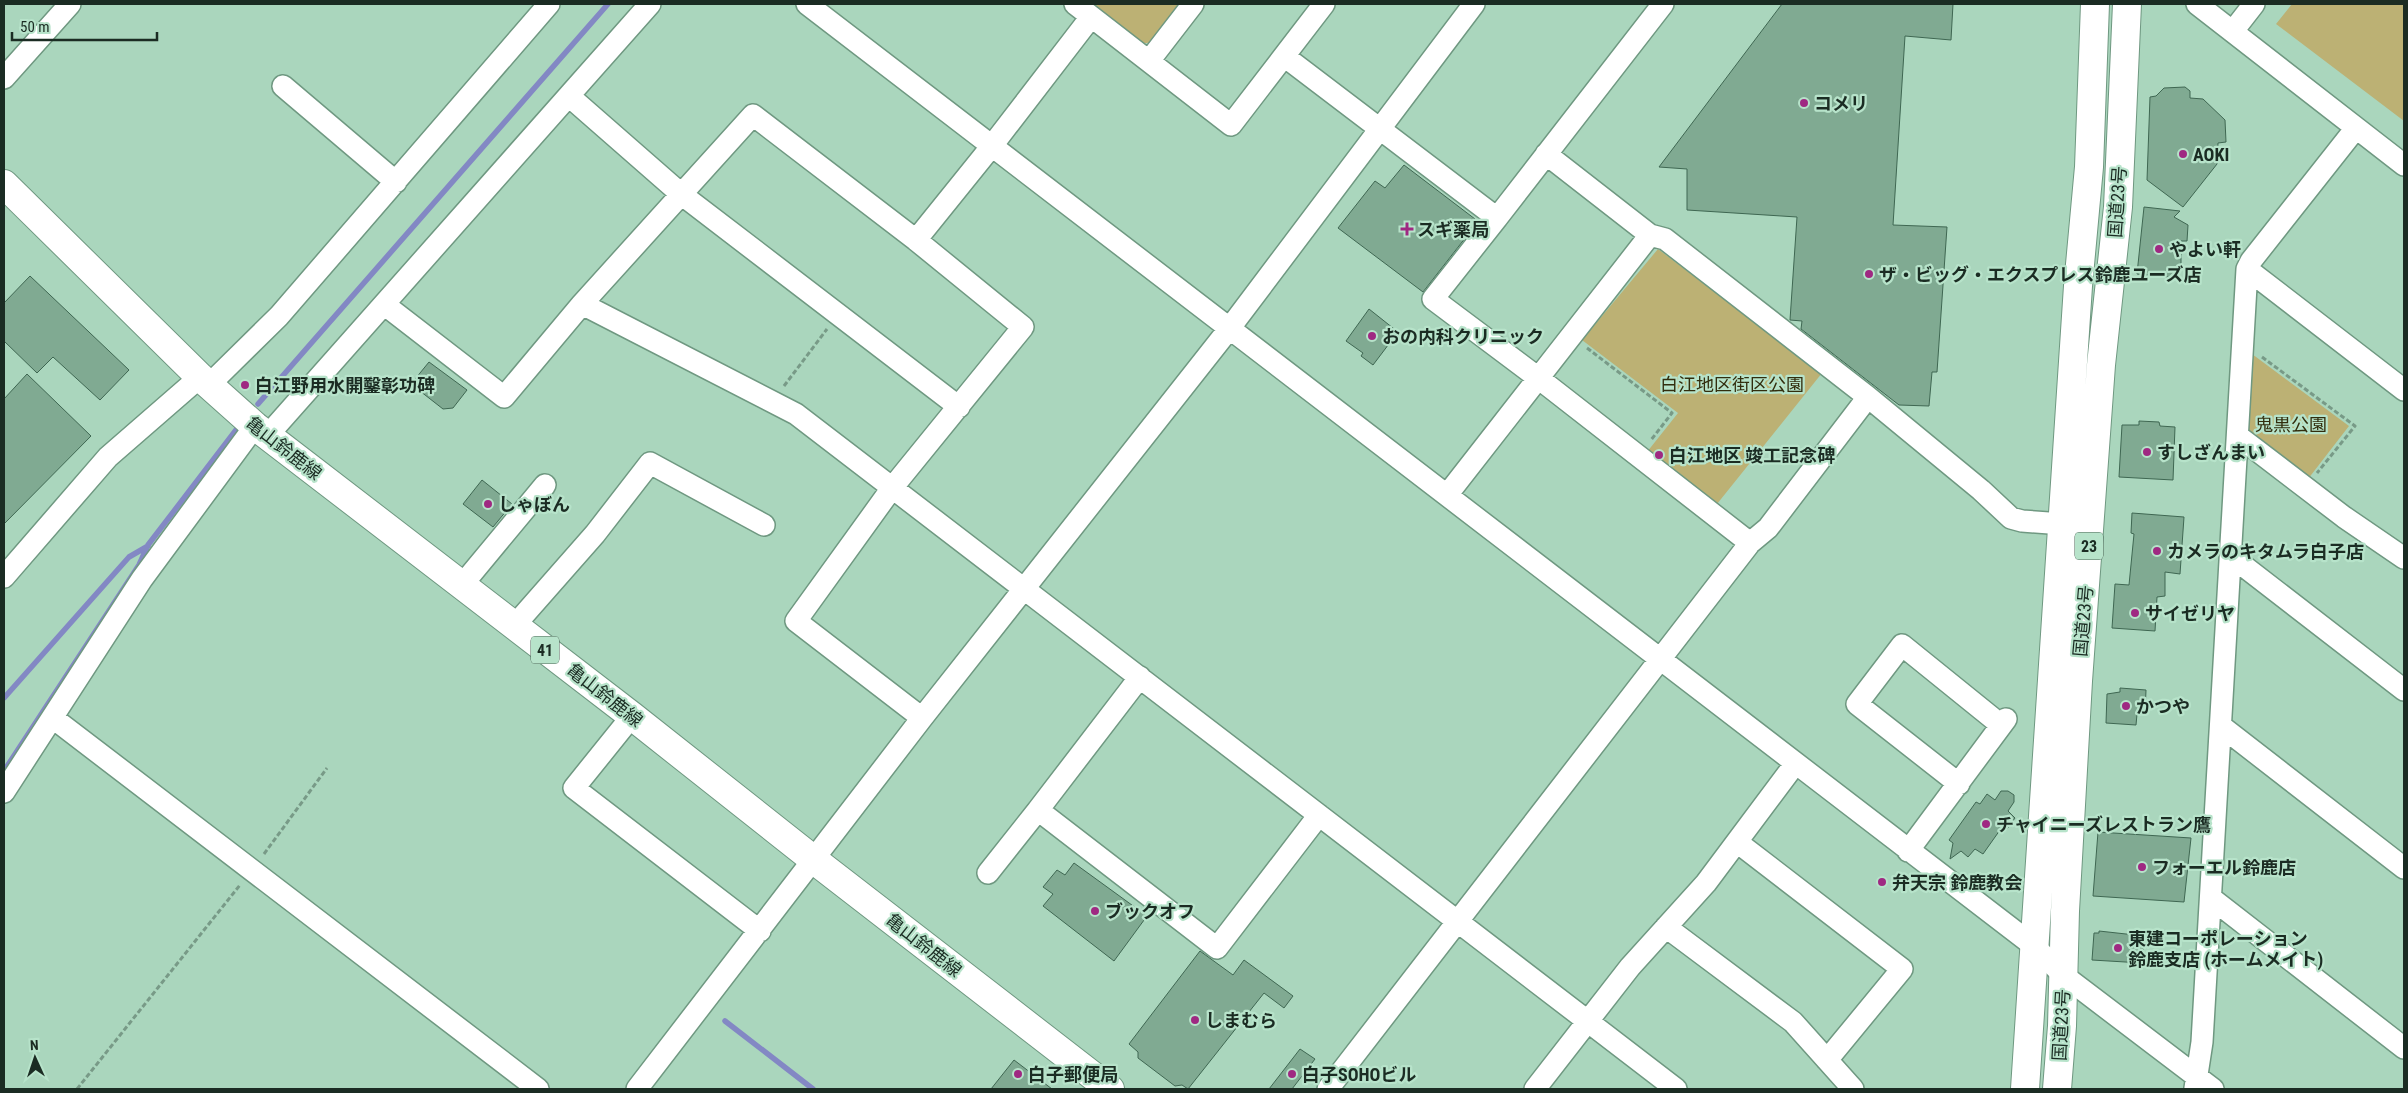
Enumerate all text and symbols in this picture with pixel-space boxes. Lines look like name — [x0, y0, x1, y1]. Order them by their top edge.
scale bar — [12, 10, 158, 42]
text: 50 m — [20, 18, 50, 36]
place label: コメリ — [1814, 93, 1868, 114]
marker: コメリ — [1798, 97, 1810, 109]
place label: AOKI — [2193, 144, 2229, 165]
marker: AOKI — [2177, 148, 2189, 160]
street label: 国道23号 — [2104, 165, 2130, 239]
place label: スギ薬局 — [1417, 219, 1489, 240]
marker: スギ薬局 — [1401, 223, 1413, 235]
place label: やよい軒 — [2169, 239, 2241, 260]
marker: やよい軒 — [2153, 243, 2165, 255]
place label: ザ・ビッグ・エクスプレス鈴鹿ユーズ店 — [1879, 264, 2202, 285]
marker: ザ・ビッグ・エクスプレス鈴鹿ユーズ店 — [1863, 268, 1875, 280]
place label: おの内科クリニック — [1382, 326, 1544, 347]
marker: おの内科クリニック — [1366, 330, 1378, 342]
park label: 白江地区街区公園 — [1660, 374, 1804, 395]
place label: 白江野用水開鑿彰功碑 — [255, 375, 435, 396]
marker: 白江野用水開鑿彰功碑 — [239, 379, 251, 391]
street label: 亀山鈴鹿線 — [242, 412, 326, 484]
park label: 鬼黒公園 — [2255, 414, 2327, 435]
place label: すしざんまい — [2157, 442, 2265, 463]
place label: 白江地区 竣工記念碑 — [1669, 445, 1835, 466]
marker: すしざんまい — [2141, 446, 2153, 458]
marker: 白江地区 竣工記念碑 — [1653, 449, 1665, 461]
place label: しゃぼん — [498, 494, 570, 515]
marker: しゃぼん — [482, 498, 494, 510]
road number: 23 — [2075, 532, 2103, 560]
place label: カメラのキタムラ白子店 — [2167, 541, 2364, 562]
marker: カメラのキタムラ白子店 — [2151, 545, 2163, 557]
street label: 国道23号 — [2069, 584, 2097, 658]
place label: サイゼリヤ — [2145, 603, 2235, 624]
marker: サイゼリヤ — [2129, 607, 2141, 619]
road number: 41 — [531, 636, 559, 664]
street label: 亀山鈴鹿線 — [563, 659, 647, 731]
place label: かつや — [2136, 696, 2190, 717]
marker: かつや — [2120, 700, 2132, 712]
place label: チャイニーズレストラン鷹 — [1996, 814, 2211, 835]
marker: チャイニーズレストラン鷹 — [1980, 818, 1992, 830]
place label: フォーエル鈴鹿店 — [2152, 857, 2296, 878]
marker: フォーエル鈴鹿店 — [2136, 861, 2148, 873]
place label: 弁天宗 鈴鹿教会 — [1892, 872, 2022, 893]
marker: 弁天宗 鈴鹿教会 — [1876, 876, 1888, 888]
place label: ブックオフ — [1105, 901, 1195, 922]
marker: ブックオフ — [1089, 905, 1101, 917]
street label: 亀山鈴鹿線 — [882, 909, 966, 981]
place label: 東建コーポレーション 鈴鹿支店 (ホームメイト) — [2128, 928, 2323, 971]
marker: 東建コーポレーション 鈴鹿支店 (ホームメイト) — [2112, 942, 2124, 954]
street label: 国道23号 — [2049, 989, 2073, 1061]
place label: しまむら — [1205, 1010, 1277, 1031]
marker: しまむら — [1189, 1014, 1201, 1026]
north arrow — [10, 1033, 60, 1083]
text: N — [30, 1037, 39, 1053]
place label: 白子郵便局 — [1028, 1064, 1118, 1085]
place label: 白子SOHOビル — [1302, 1064, 1417, 1085]
marker: 白子郵便局 — [1012, 1068, 1024, 1080]
marker: 白子SOHOビル — [1286, 1068, 1298, 1080]

